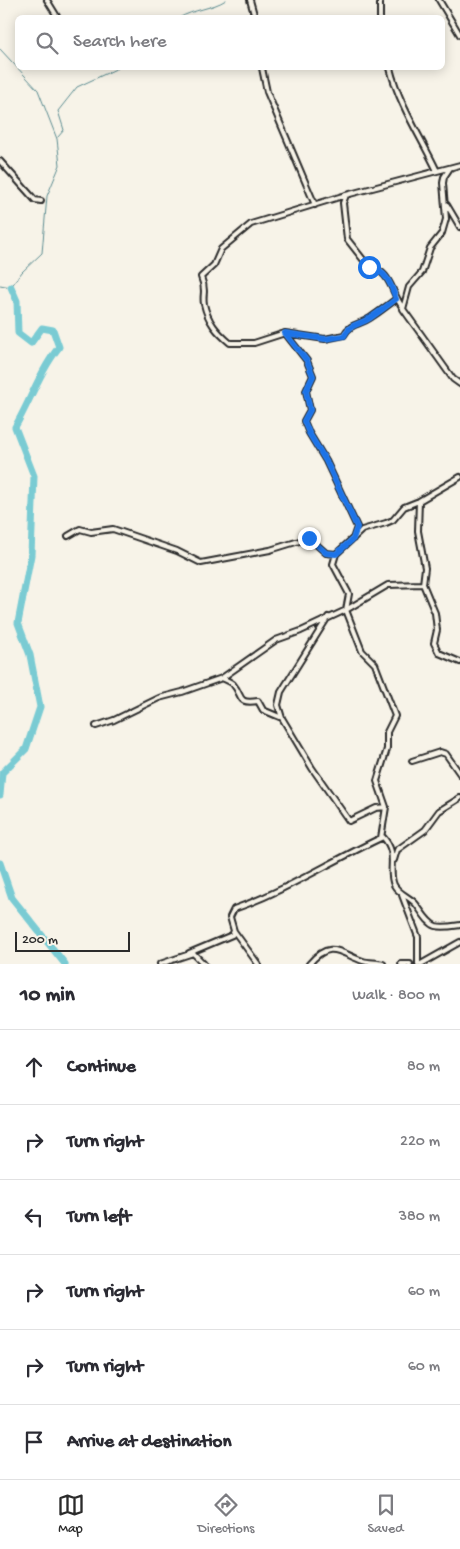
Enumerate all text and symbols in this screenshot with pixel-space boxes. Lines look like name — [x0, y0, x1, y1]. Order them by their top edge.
search box — [15, 15, 445, 70]
icon: search — [33, 29, 61, 57]
text: Search here — [73, 31, 167, 54]
route start — [358, 256, 381, 279]
route end — [298, 527, 321, 550]
scale bar — [15, 929, 130, 952]
text: 200 m — [22, 932, 58, 949]
text: 10 min — [20, 984, 75, 1009]
text: Walk · 800 m — [352, 987, 440, 1006]
icon: ahead — [20, 1053, 48, 1081]
text: Continue — [67, 1056, 136, 1079]
text: 80 m — [407, 1058, 440, 1077]
icon: right — [20, 1128, 48, 1156]
text: Turn right — [67, 1131, 143, 1154]
text: 220 m — [400, 1133, 440, 1152]
icon: left — [20, 1203, 48, 1231]
text: Turn left — [67, 1206, 131, 1229]
text: 380 m — [399, 1208, 440, 1227]
icon: right — [20, 1278, 48, 1306]
text: Turn right — [67, 1281, 143, 1304]
text: 60 m — [408, 1283, 440, 1302]
icon: right — [20, 1353, 48, 1381]
text: Turn right — [67, 1356, 143, 1379]
text: 60 m — [408, 1358, 440, 1377]
icon: arrive — [20, 1428, 48, 1456]
text: Arrive at destination — [67, 1431, 231, 1454]
tab: Map — [57, 1491, 85, 1538]
tab: Directions — [198, 1491, 255, 1538]
tab: Saved — [368, 1491, 403, 1538]

